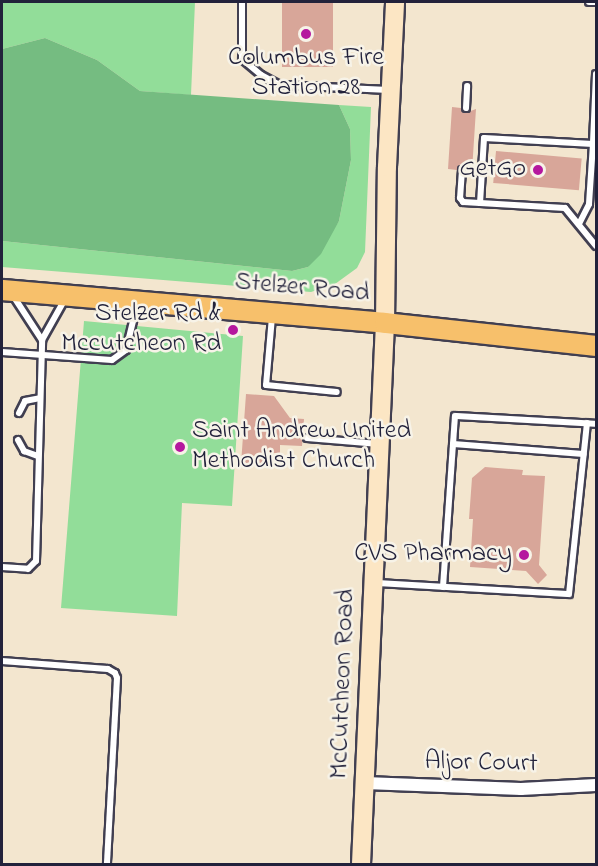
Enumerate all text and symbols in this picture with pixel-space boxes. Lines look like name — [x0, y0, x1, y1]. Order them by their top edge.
marker: Columbus Fire Station 28 — [299, 27, 313, 41]
place label: Columbus Fire Station 28 — [228, 43, 384, 104]
place label: GetGo — [459, 154, 526, 186]
marker: GetGo — [531, 163, 545, 177]
street label: Stelzer Road — [233, 268, 371, 310]
place label: Stelzer Rd & Mccutcheon Rd — [61, 299, 221, 360]
marker: Stelzer Rd & Mccutcheon Rd — [226, 323, 240, 337]
place label: Saint Andrew United Methodist Church — [192, 416, 411, 478]
marker: Saint Andrew United Methodist Church — [173, 440, 187, 454]
place label: CVS Pharmacy — [354, 539, 512, 571]
marker: CVS Pharmacy — [517, 548, 531, 562]
street label: McCutcheon Road — [325, 588, 363, 780]
street label: Aljor Court — [424, 747, 538, 781]

